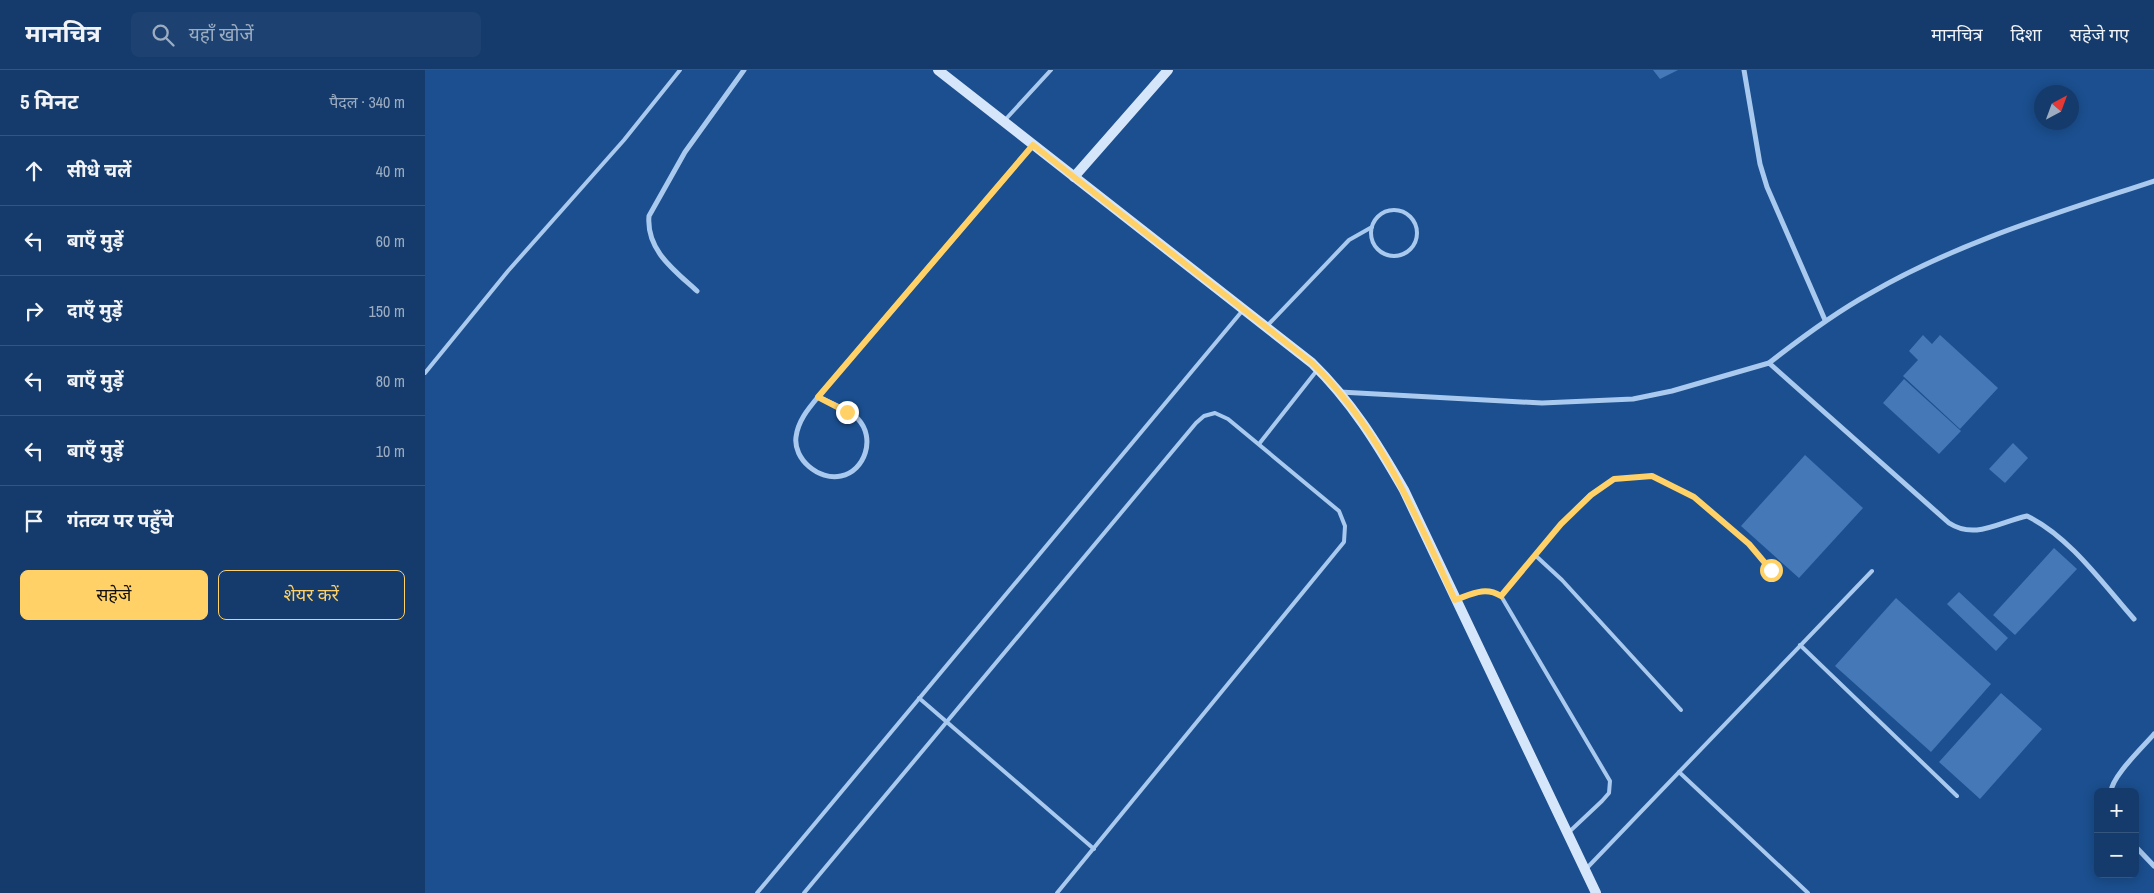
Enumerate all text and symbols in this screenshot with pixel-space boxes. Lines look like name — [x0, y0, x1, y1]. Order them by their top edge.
search box — [131, 12, 481, 57]
text: मानचित्र — [25, 17, 101, 49]
icon: search — [149, 21, 177, 49]
text: यहाँ खोजें — [189, 21, 254, 47]
text: मानचित्र — [1931, 22, 1983, 47]
text: दिशा — [2011, 22, 2042, 47]
text: सहेजे गए — [2070, 22, 2129, 47]
north arrow — [2034, 85, 2079, 130]
text: 5 मिनट — [20, 87, 78, 116]
text: पैदल · 340 m — [329, 91, 405, 113]
icon: ahead — [20, 157, 48, 185]
text: सीधे चलें — [67, 157, 131, 183]
text: 40 m — [376, 160, 405, 182]
icon: left — [20, 227, 48, 255]
text: बाएँ मुड़ें — [67, 227, 123, 253]
text: 60 m — [376, 230, 405, 252]
icon: right — [20, 297, 48, 325]
text: दाएँ मुड़ें — [67, 297, 122, 323]
text: 150 m — [369, 300, 405, 322]
icon: left — [20, 367, 48, 395]
text: बाएँ मुड़ें — [67, 367, 123, 393]
text: 80 m — [376, 370, 405, 392]
route end — [836, 401, 859, 424]
icon: left — [20, 437, 48, 465]
text: बाएँ मुड़ें — [67, 437, 123, 463]
text: 10 m — [376, 440, 405, 462]
icon: arrive — [20, 507, 48, 535]
text: गंतव्य पर पहुँचे — [67, 507, 173, 533]
route start — [1760, 559, 1783, 582]
button: सहेजें — [20, 570, 208, 620]
button: शेयर करें — [218, 570, 405, 620]
map controls — [2094, 788, 2139, 878]
button: + — [2094, 788, 2139, 833]
button: − — [2094, 833, 2139, 878]

